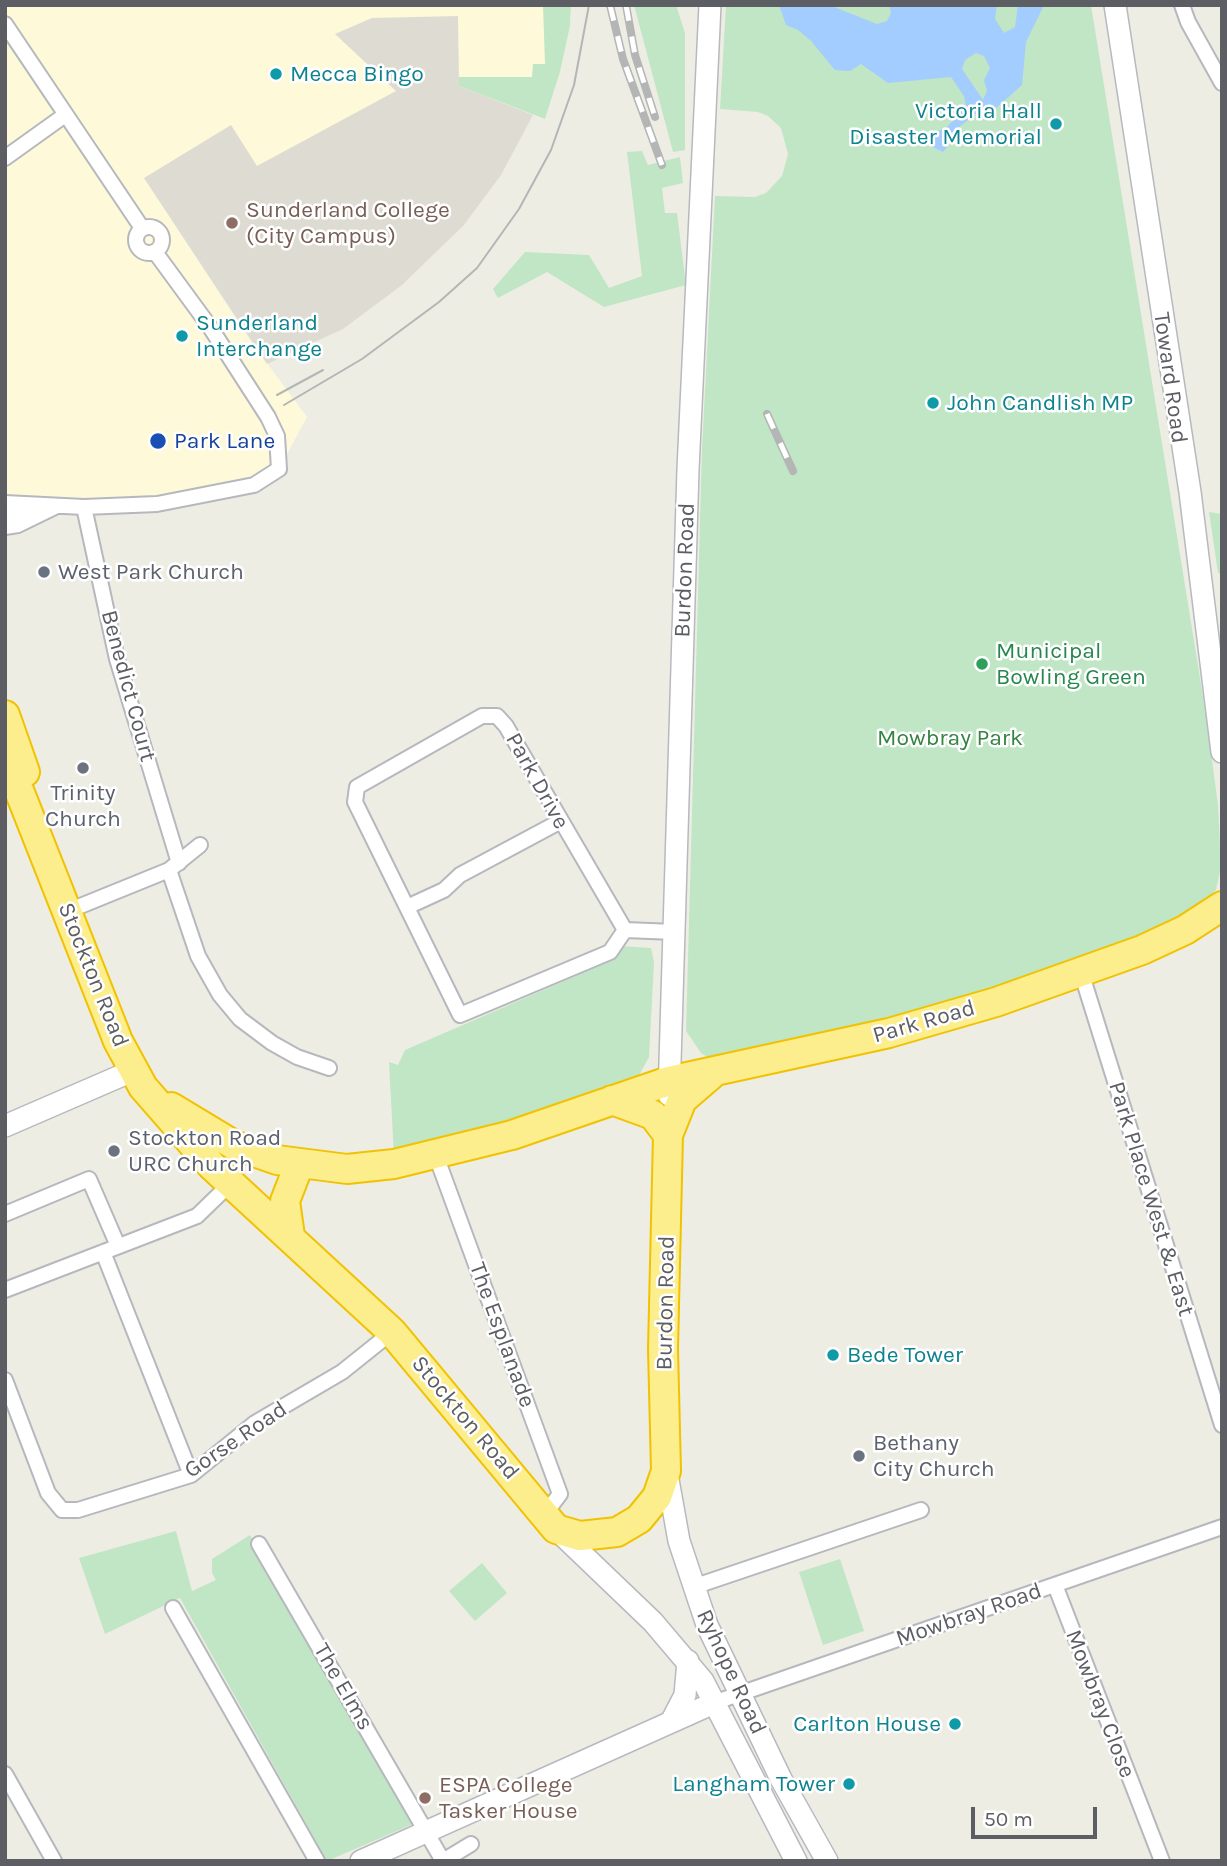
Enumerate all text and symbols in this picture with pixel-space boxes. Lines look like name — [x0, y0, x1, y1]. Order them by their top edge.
place label: Mecca Bingo — [290, 60, 424, 88]
marker: Mecca Bingo — [268, 66, 284, 82]
place label: Victoria Hall Disaster Memorial — [849, 97, 1042, 151]
marker: Victoria Hall Disaster Memorial — [1048, 116, 1064, 132]
place label: Sunderland College (City Campus) — [246, 196, 450, 250]
marker: Sunderland College (City Campus) — [224, 215, 240, 231]
place label: Sunderland Interchange — [196, 309, 322, 363]
street label: Toward Road — [1147, 311, 1193, 445]
marker: Sunderland Interchange — [174, 328, 190, 344]
place label: John Candlish MP — [947, 389, 1133, 417]
marker: John Candlish MP — [925, 395, 941, 411]
place label: Park Lane — [174, 427, 275, 455]
marker: Park Lane — [148, 431, 168, 451]
street label: Burdon Road — [669, 502, 701, 638]
place label: West Park Church — [58, 558, 244, 586]
marker: West Park Church — [36, 564, 52, 580]
street label: Benedict Court — [95, 607, 161, 765]
place label: Municipal Bowling Green — [996, 637, 1146, 691]
marker: Municipal Bowling Green — [974, 656, 990, 672]
park label: Mowbray Park — [877, 724, 1023, 752]
street label: Park Drive — [499, 728, 575, 834]
marker: Trinity Church — [75, 760, 91, 776]
place label: Trinity Church — [45, 779, 121, 833]
street label: Stockton Road — [51, 899, 135, 1051]
street label: Park Road — [870, 994, 978, 1050]
street label: Park Place West & East — [1102, 1078, 1200, 1320]
place label: Stockton Road URC Church — [128, 1124, 281, 1178]
marker: Stockton Road URC Church — [106, 1143, 122, 1159]
street label: Burdon Road — [651, 1235, 681, 1371]
street label: The Esplanade — [463, 1259, 541, 1411]
place label: Bede Tower — [847, 1341, 963, 1369]
marker: Bede Tower — [825, 1347, 841, 1363]
street label: Stockton Road — [405, 1350, 525, 1486]
street label: Gorse Road — [179, 1396, 293, 1484]
place label: Bethany City Church — [873, 1429, 995, 1483]
marker: Bethany City Church — [851, 1448, 867, 1464]
street label: Mowbray Road — [892, 1577, 1046, 1653]
street label: Ryhope Road — [690, 1605, 772, 1739]
street label: Mowbray Close — [1059, 1626, 1141, 1782]
street label: The Elms — [307, 1639, 379, 1735]
place label: Carlton House — [793, 1710, 941, 1738]
marker: Carlton House — [947, 1716, 963, 1732]
place label: Langham Tower — [672, 1770, 835, 1798]
place label: ESPA College Tasker House — [439, 1771, 578, 1825]
marker: Langham Tower — [841, 1776, 857, 1792]
marker: ESPA College Tasker House — [417, 1790, 433, 1806]
scale bar — [975, 1792, 1101, 1836]
text: 50 m — [984, 1807, 1033, 1831]

